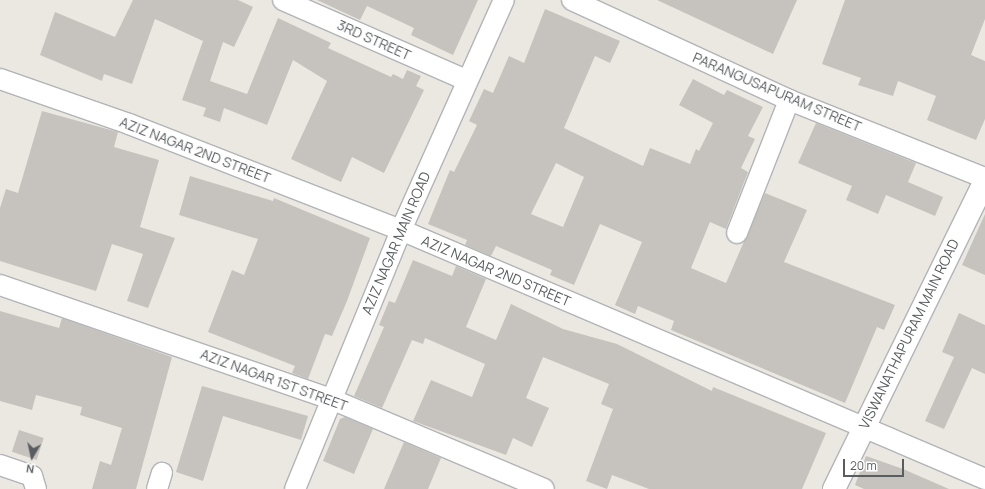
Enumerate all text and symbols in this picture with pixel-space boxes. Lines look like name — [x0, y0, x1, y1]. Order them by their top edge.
street label: 3RD STREET — [335, 16, 413, 64]
street label: PARANGUSAPURAM STREET — [690, 49, 864, 135]
street label: AZIZ NAGAR 2ND STREET — [117, 113, 273, 187]
street label: AZIZ NAGAR MAIN ROAD — [358, 169, 434, 317]
street label: AZIZ NAGAR 2ND STREET — [419, 232, 573, 310]
street label: VISWANATHAPURAM MAIN ROAD — [856, 236, 962, 432]
street label: AZIZ NAGAR 1ST STREET — [198, 345, 350, 415]
north arrow — [12, 437, 52, 477]
scale bar — [845, 451, 906, 477]
text: 20 m — [850, 457, 877, 474]
text: N — [25, 461, 35, 477]

